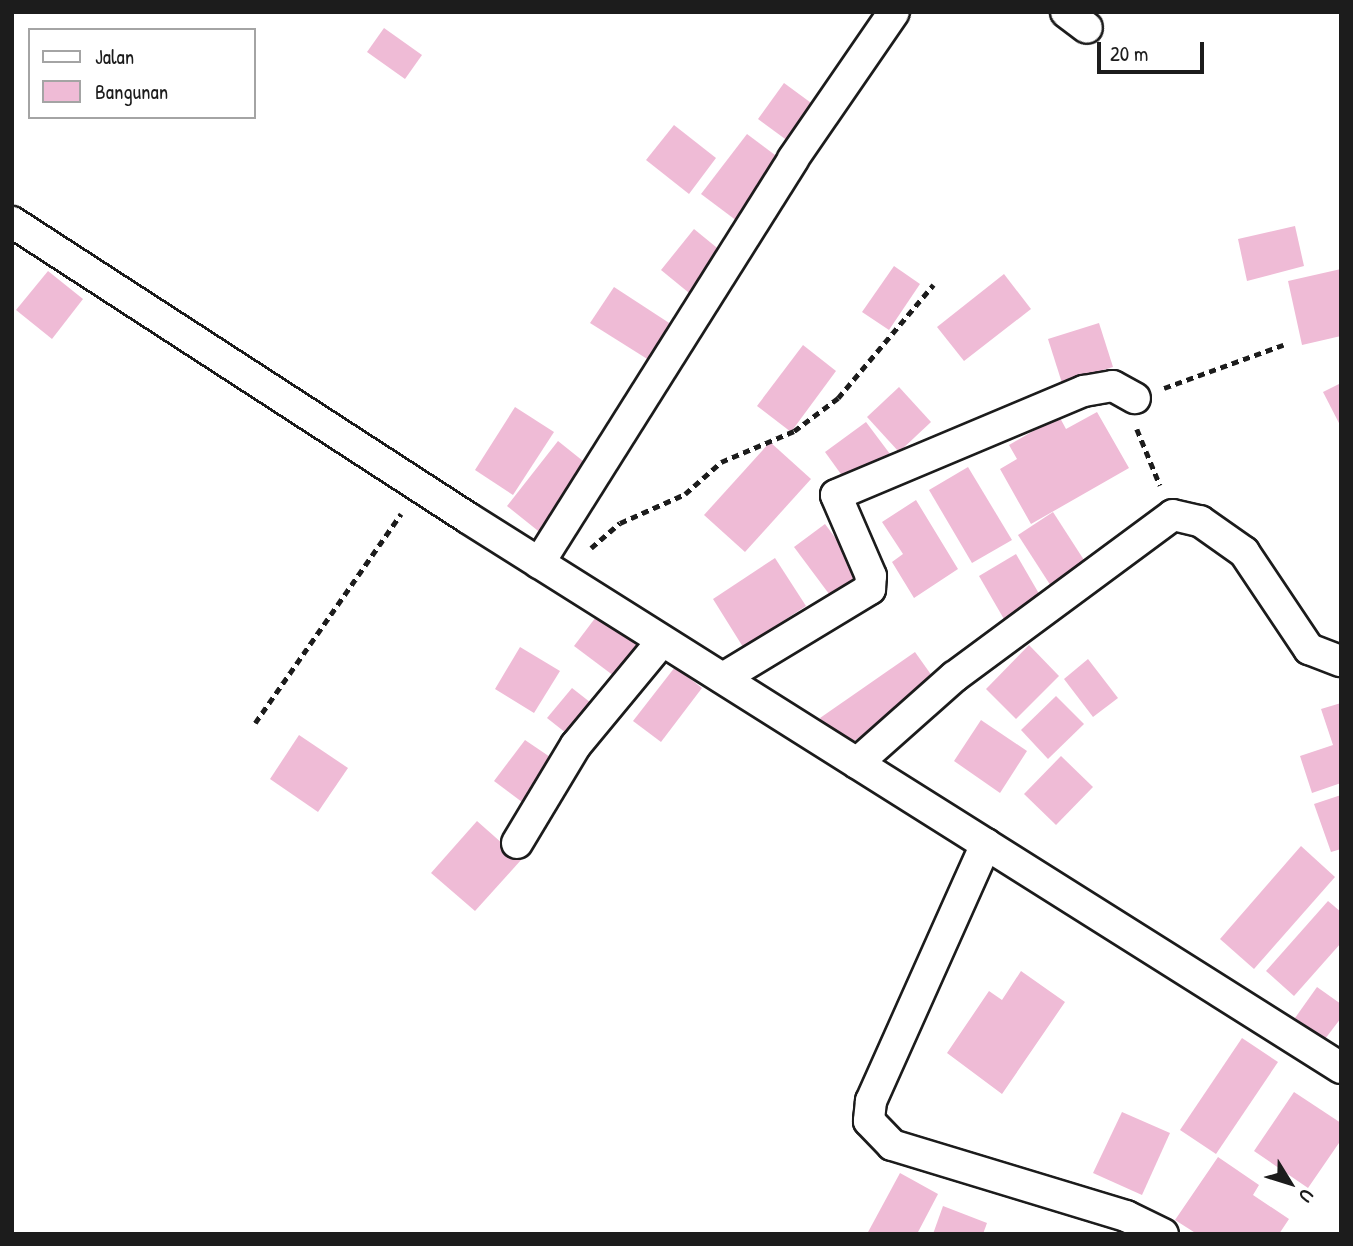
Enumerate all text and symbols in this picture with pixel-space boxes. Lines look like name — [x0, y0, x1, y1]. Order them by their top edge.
legend — [28, 28, 256, 119]
scale bar — [1101, 28, 1208, 72]
text: 20 m — [1110, 39, 1148, 68]
text: Jalan — [95, 42, 134, 71]
text: Bangunan — [95, 77, 168, 106]
north arrow — [1255, 1148, 1325, 1218]
text: U — [1293, 1184, 1320, 1208]

